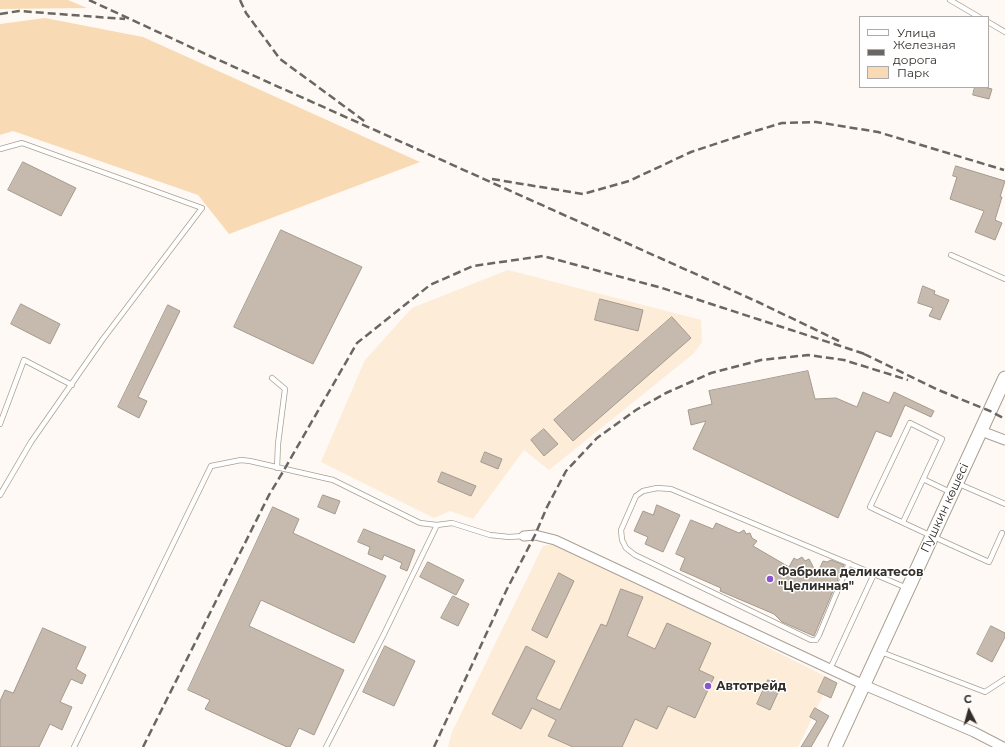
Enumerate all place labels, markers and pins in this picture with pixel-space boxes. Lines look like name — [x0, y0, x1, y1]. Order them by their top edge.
place label: Фабрика деликатесов "Целинная" — [778, 565, 923, 593]
marker: Фабрика деликатесов "Целинная" — [765, 574, 775, 584]
place label: Автотрейд — [716, 679, 786, 693]
marker: Автотрейд — [703, 681, 713, 691]

